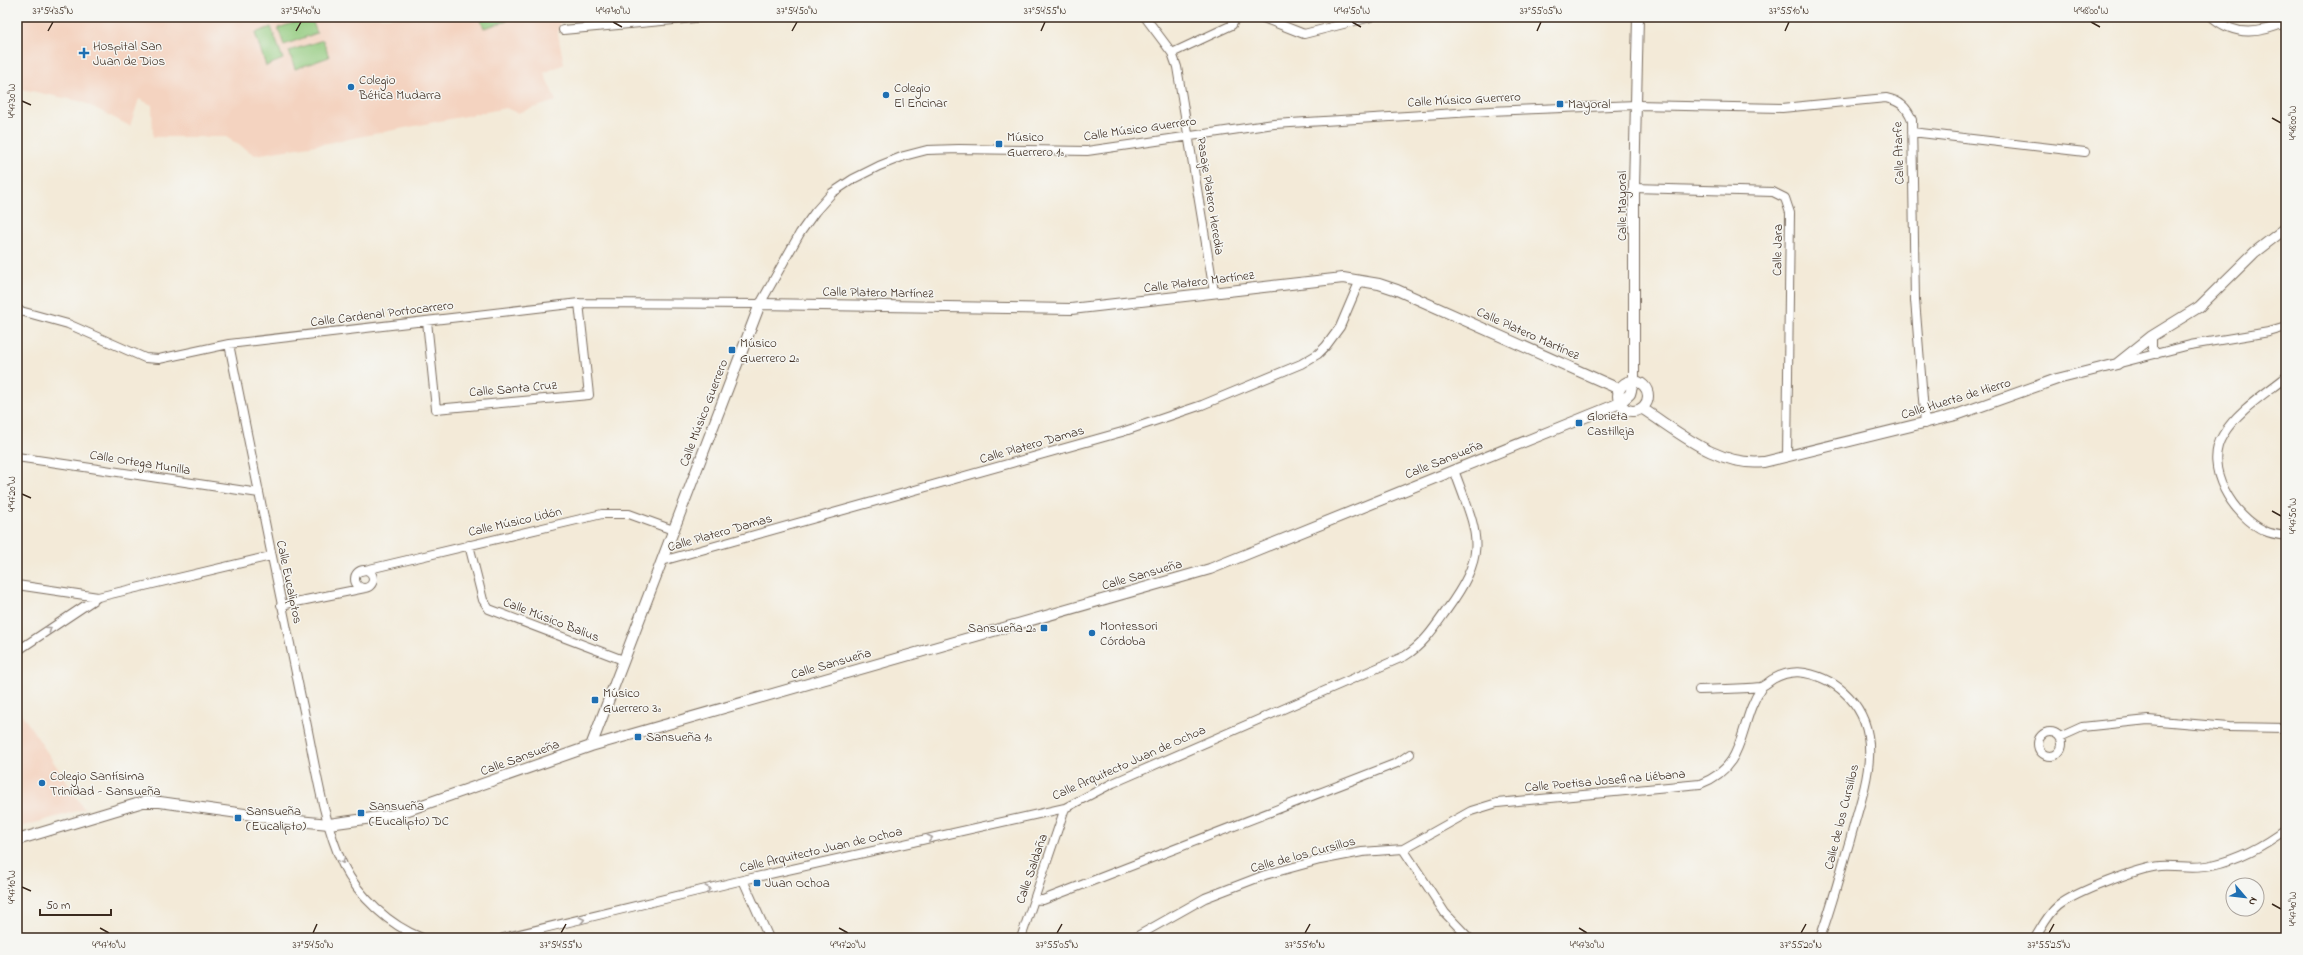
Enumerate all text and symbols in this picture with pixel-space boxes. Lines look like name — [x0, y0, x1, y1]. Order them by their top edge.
text: 37°54'35"N — [33, 4, 74, 19]
text: 37°54'40"N — [281, 4, 321, 19]
text: 4°47'40"W — [596, 4, 631, 19]
text: 37°54'50"N — [777, 4, 818, 19]
text: 37°54'55"N — [1024, 4, 1066, 19]
text: 4°47'50"W — [1334, 4, 1370, 19]
text: 37°55'05"N — [1520, 4, 1563, 19]
text: 37°55'10"N — [1769, 4, 1809, 19]
text: 4°48'00"W — [2074, 4, 2108, 19]
place label: Hospital San Juan de Dios — [93, 37, 165, 71]
marker: Hospital San Juan de Dios — [78, 47, 90, 59]
place label: Colegio Bética Mudarra — [358, 71, 441, 105]
place label: Colegio El Encinar — [894, 79, 948, 113]
marker: Colegio Bética Mudarra — [346, 82, 356, 92]
text: 4°47'30"W — [5, 83, 20, 118]
street label: Calle Músico Guerrero — [1407, 88, 1521, 112]
marker: Colegio El Encinar — [881, 90, 891, 100]
place label: Mayoral — [1568, 95, 1611, 115]
marker: Mayoral — [1555, 99, 1565, 109]
text: 4°48'00"W — [2286, 106, 2301, 140]
street label: Calle Músico Guerrero — [1082, 112, 1198, 146]
street label: Calle Atarfe — [1888, 121, 1910, 185]
place label: Músico Guerrero 1ª — [1007, 128, 1064, 162]
street label: Pasaje Platero Heredia — [1191, 136, 1229, 256]
marker: Músico Guerrero 1ª — [994, 139, 1004, 149]
street label: Calle Mayoral — [1613, 171, 1633, 241]
street label: Calle Jara — [1768, 224, 1788, 276]
street label: Calle Platero Martínez — [1143, 266, 1256, 298]
street label: Calle Platero Martínez — [822, 283, 934, 303]
street label: Calle Cardenal Portocarrero — [309, 296, 455, 332]
street label: Calle Platero Martínez — [1473, 303, 1583, 365]
place label: Músico Guerrero 2ª — [740, 334, 800, 368]
marker: Músico Guerrero 2ª — [727, 345, 737, 355]
street label: Calle Músico Guerrero — [675, 356, 733, 469]
street label: Calle Huerta de Hierro — [1899, 373, 2013, 425]
street label: Calle Santa Cruz — [468, 376, 558, 402]
place label: Glorieta Castilleja — [1587, 407, 1634, 441]
marker: Glorieta Castilleja — [1574, 418, 1584, 428]
street label: Calle Platero Damas — [977, 421, 1087, 469]
street label: Calle Sansueña — [1402, 436, 1486, 484]
street label: Calle Ortega Munilla — [88, 446, 192, 481]
text: 4°47'20"W — [5, 476, 20, 512]
text: 4°47'50"W — [2286, 498, 2301, 534]
street label: Calle Músico Lidón — [466, 502, 564, 542]
street label: Calle Platero Damas — [665, 509, 775, 557]
street label: Calle Eucaliptos — [271, 538, 307, 626]
street label: Calle Sansueña — [1100, 554, 1184, 596]
street label: Calle Músico Balius — [500, 593, 602, 647]
place label: Montessori Córdoba — [1100, 617, 1158, 651]
place label: Sansueña 2ª — [968, 619, 1037, 638]
marker: Sansueña 2ª — [1039, 623, 1049, 633]
one-way arrow — [45, 627, 52, 634]
marker: Montessori Córdoba — [1087, 628, 1097, 638]
street label: Calle Sansueña — [789, 643, 873, 685]
place label: Músico Guerrero 3ª — [603, 684, 662, 718]
marker: Músico Guerrero 3ª — [590, 695, 600, 705]
street label: Calle Arquitecto Juan de Ochoa — [1049, 721, 1209, 805]
place label: Sansueña 1ª — [646, 728, 712, 747]
marker: Sansueña 1ª — [633, 732, 643, 742]
street label: Calle Sansueña — [478, 735, 562, 781]
street label: Calle de los Cursillos — [1820, 762, 1864, 872]
street label: Calle Poetisa Josefina Liébana — [1524, 765, 1686, 797]
place label: Colegio Santísima Trinidad - Sansueña — [50, 767, 161, 801]
marker: Colegio Santísima Trinidad - Sansueña — [37, 778, 47, 788]
place label: Sansueña (Eucalipto) DC — [369, 797, 449, 831]
place label: Sansueña (Eucalipto) — [246, 802, 306, 836]
marker: Sansueña (Eucalipto) DC — [356, 808, 366, 818]
marker: Sansueña (Eucalipto) — [233, 813, 243, 823]
street label: Calle Arquitecto Juan de Ochoa — [738, 822, 904, 878]
street label: Calle Saldaña — [1011, 831, 1053, 907]
street label: Calle de los Cursillos — [1248, 832, 1358, 878]
one-way arrow — [927, 834, 933, 842]
one-way arrow — [337, 856, 345, 864]
text: 4°47'10"W — [5, 870, 20, 904]
place label: Juan Ochoa — [765, 874, 830, 893]
north arrow — [2225, 877, 2265, 917]
marker: Juan Ochoa — [752, 878, 762, 888]
one-way arrow — [704, 885, 711, 894]
scale bar — [40, 891, 111, 917]
text: 4°47'40"W — [2286, 891, 2301, 926]
text: N — [2244, 894, 2262, 908]
text: 50 m — [46, 897, 70, 915]
one-way arrow — [579, 917, 585, 925]
text: 4°47'10"W — [92, 938, 126, 953]
text: 37°54'50"N — [293, 938, 334, 953]
text: 37°54'55"N — [540, 938, 582, 953]
text: 4°47'20"W — [830, 938, 866, 953]
text: 37°55'05"N — [1036, 938, 1079, 953]
text: 37°55'10"N — [1285, 938, 1325, 953]
text: 4°47'30"W — [1570, 938, 1605, 953]
text: 37°55'20"N — [1780, 938, 1822, 953]
text: 37°55'25"N — [2027, 938, 2071, 953]

